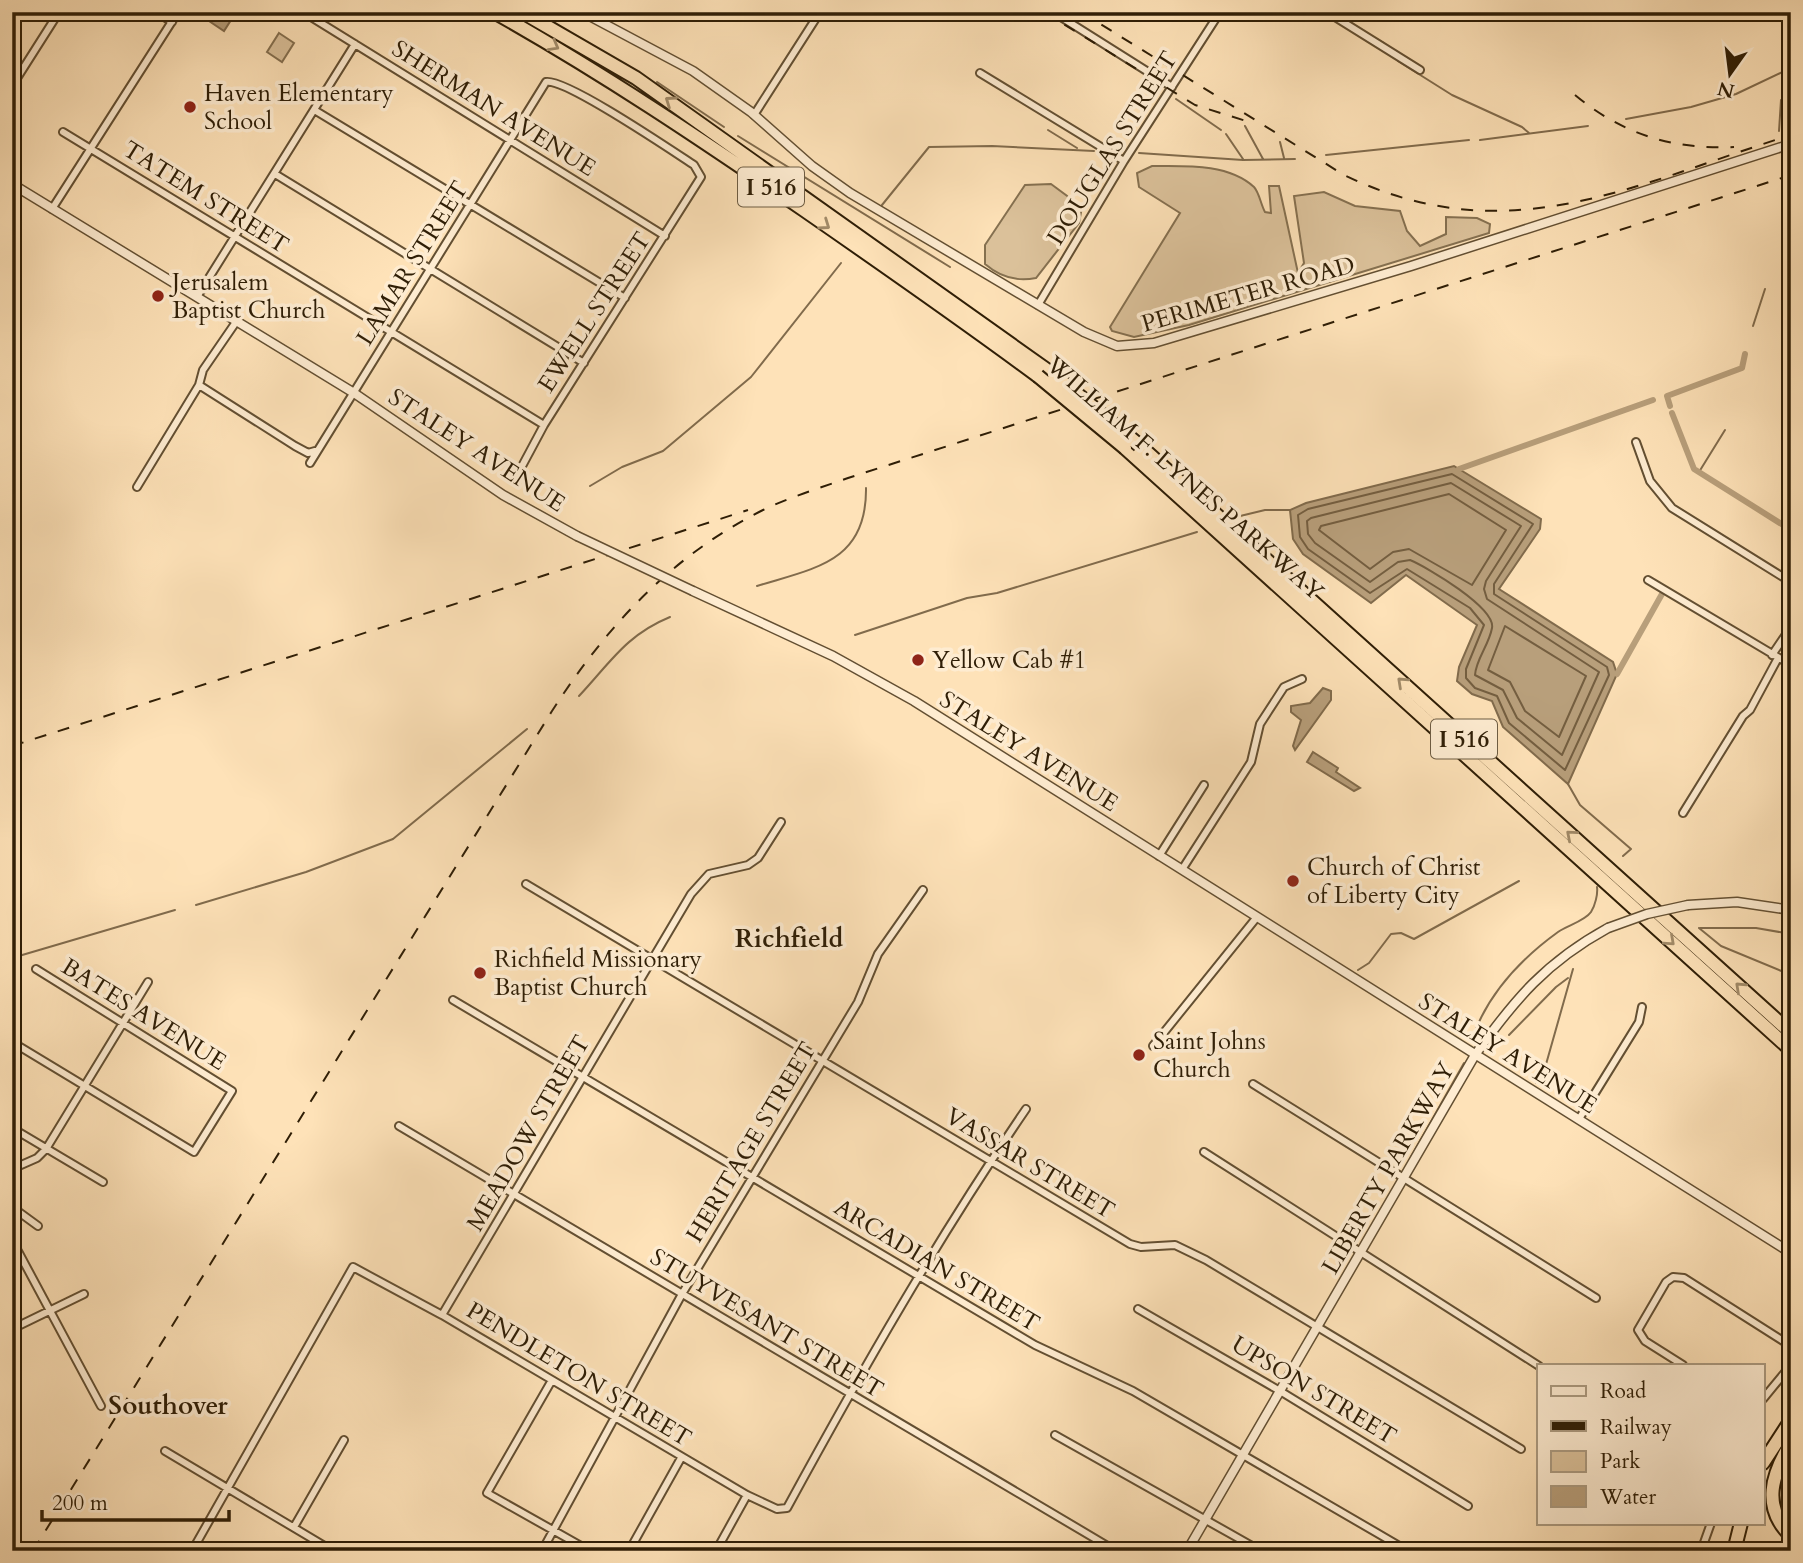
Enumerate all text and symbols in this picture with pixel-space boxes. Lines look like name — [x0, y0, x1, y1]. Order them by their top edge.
street label: SHERMAN AVENUE — [386, 32, 602, 185]
one-way arrow — [546, 38, 559, 51]
north arrow — [1694, 38, 1764, 108]
street label: DOUGLAS STREET — [1040, 45, 1185, 251]
text: N — [1714, 75, 1737, 104]
place label: Haven Elementary School — [204, 77, 394, 138]
one-way arrow — [665, 97, 678, 110]
marker: Haven Elementary School — [182, 99, 198, 115]
street label: TATEM STREET — [117, 133, 295, 262]
road number: I 516 — [738, 168, 804, 206]
street label: LAMAR STREET — [349, 175, 476, 352]
one-way arrow — [817, 217, 830, 229]
street label: EWELL STREET — [530, 226, 659, 399]
street label: PERIMETER ROAD — [1138, 248, 1359, 341]
place label: Jerusalem Baptist Church — [169, 266, 325, 327]
marker: Jerusalem Baptist Church — [150, 288, 166, 304]
street label: WILLIAM F. LYNES PARKWAY — [1038, 348, 1331, 608]
street label: STALEY AVENUE — [382, 381, 572, 520]
place label: Yellow Cab #1 — [932, 644, 1086, 677]
marker: Yellow Cab #1 — [910, 652, 926, 668]
one-way arrow — [1397, 678, 1410, 690]
street label: STALEY AVENUE — [933, 683, 1124, 820]
road number: I 516 — [1431, 720, 1497, 758]
one-way arrow — [1566, 831, 1579, 843]
place label: Church of Christ of Liberty City — [1307, 851, 1481, 912]
marker: Church of Christ of Liberty City — [1285, 873, 1301, 889]
district label: Richfield — [735, 921, 843, 956]
one-way arrow — [1662, 933, 1675, 945]
place label: Richfield Missionary Baptist Church — [494, 943, 702, 1004]
street label: BATES AVENUE — [55, 950, 232, 1078]
marker: Richfield Missionary Baptist Church — [472, 965, 488, 981]
one-way arrow — [1735, 982, 1748, 995]
street label: STALEY AVENUE — [1412, 985, 1603, 1122]
place label: Saint Johns Church — [1153, 1025, 1266, 1086]
street label: MEADOW STREET — [459, 1029, 598, 1237]
street label: HERITAGE STREET — [679, 1036, 824, 1249]
marker: Saint Johns Church — [1131, 1047, 1147, 1063]
street label: LIBERTY PARKWAY — [1314, 1056, 1463, 1280]
street label: VASSAR STREET — [939, 1100, 1121, 1227]
street label: ARCADIAN STREET — [828, 1191, 1046, 1340]
street label: STUYVESANT STREET — [644, 1241, 890, 1406]
street label: PENDLETON STREET — [460, 1294, 697, 1455]
street label: UPSON STREET — [1225, 1328, 1402, 1453]
legend — [1537, 1364, 1764, 1524]
text: Road — [1600, 1377, 1646, 1406]
district label: Southover — [108, 1388, 228, 1423]
text: Railway — [1600, 1413, 1672, 1442]
text: Park — [1600, 1447, 1641, 1476]
scale bar — [42, 1479, 229, 1523]
text: Water — [1599, 1483, 1656, 1512]
text: 200 m — [52, 1489, 108, 1518]

